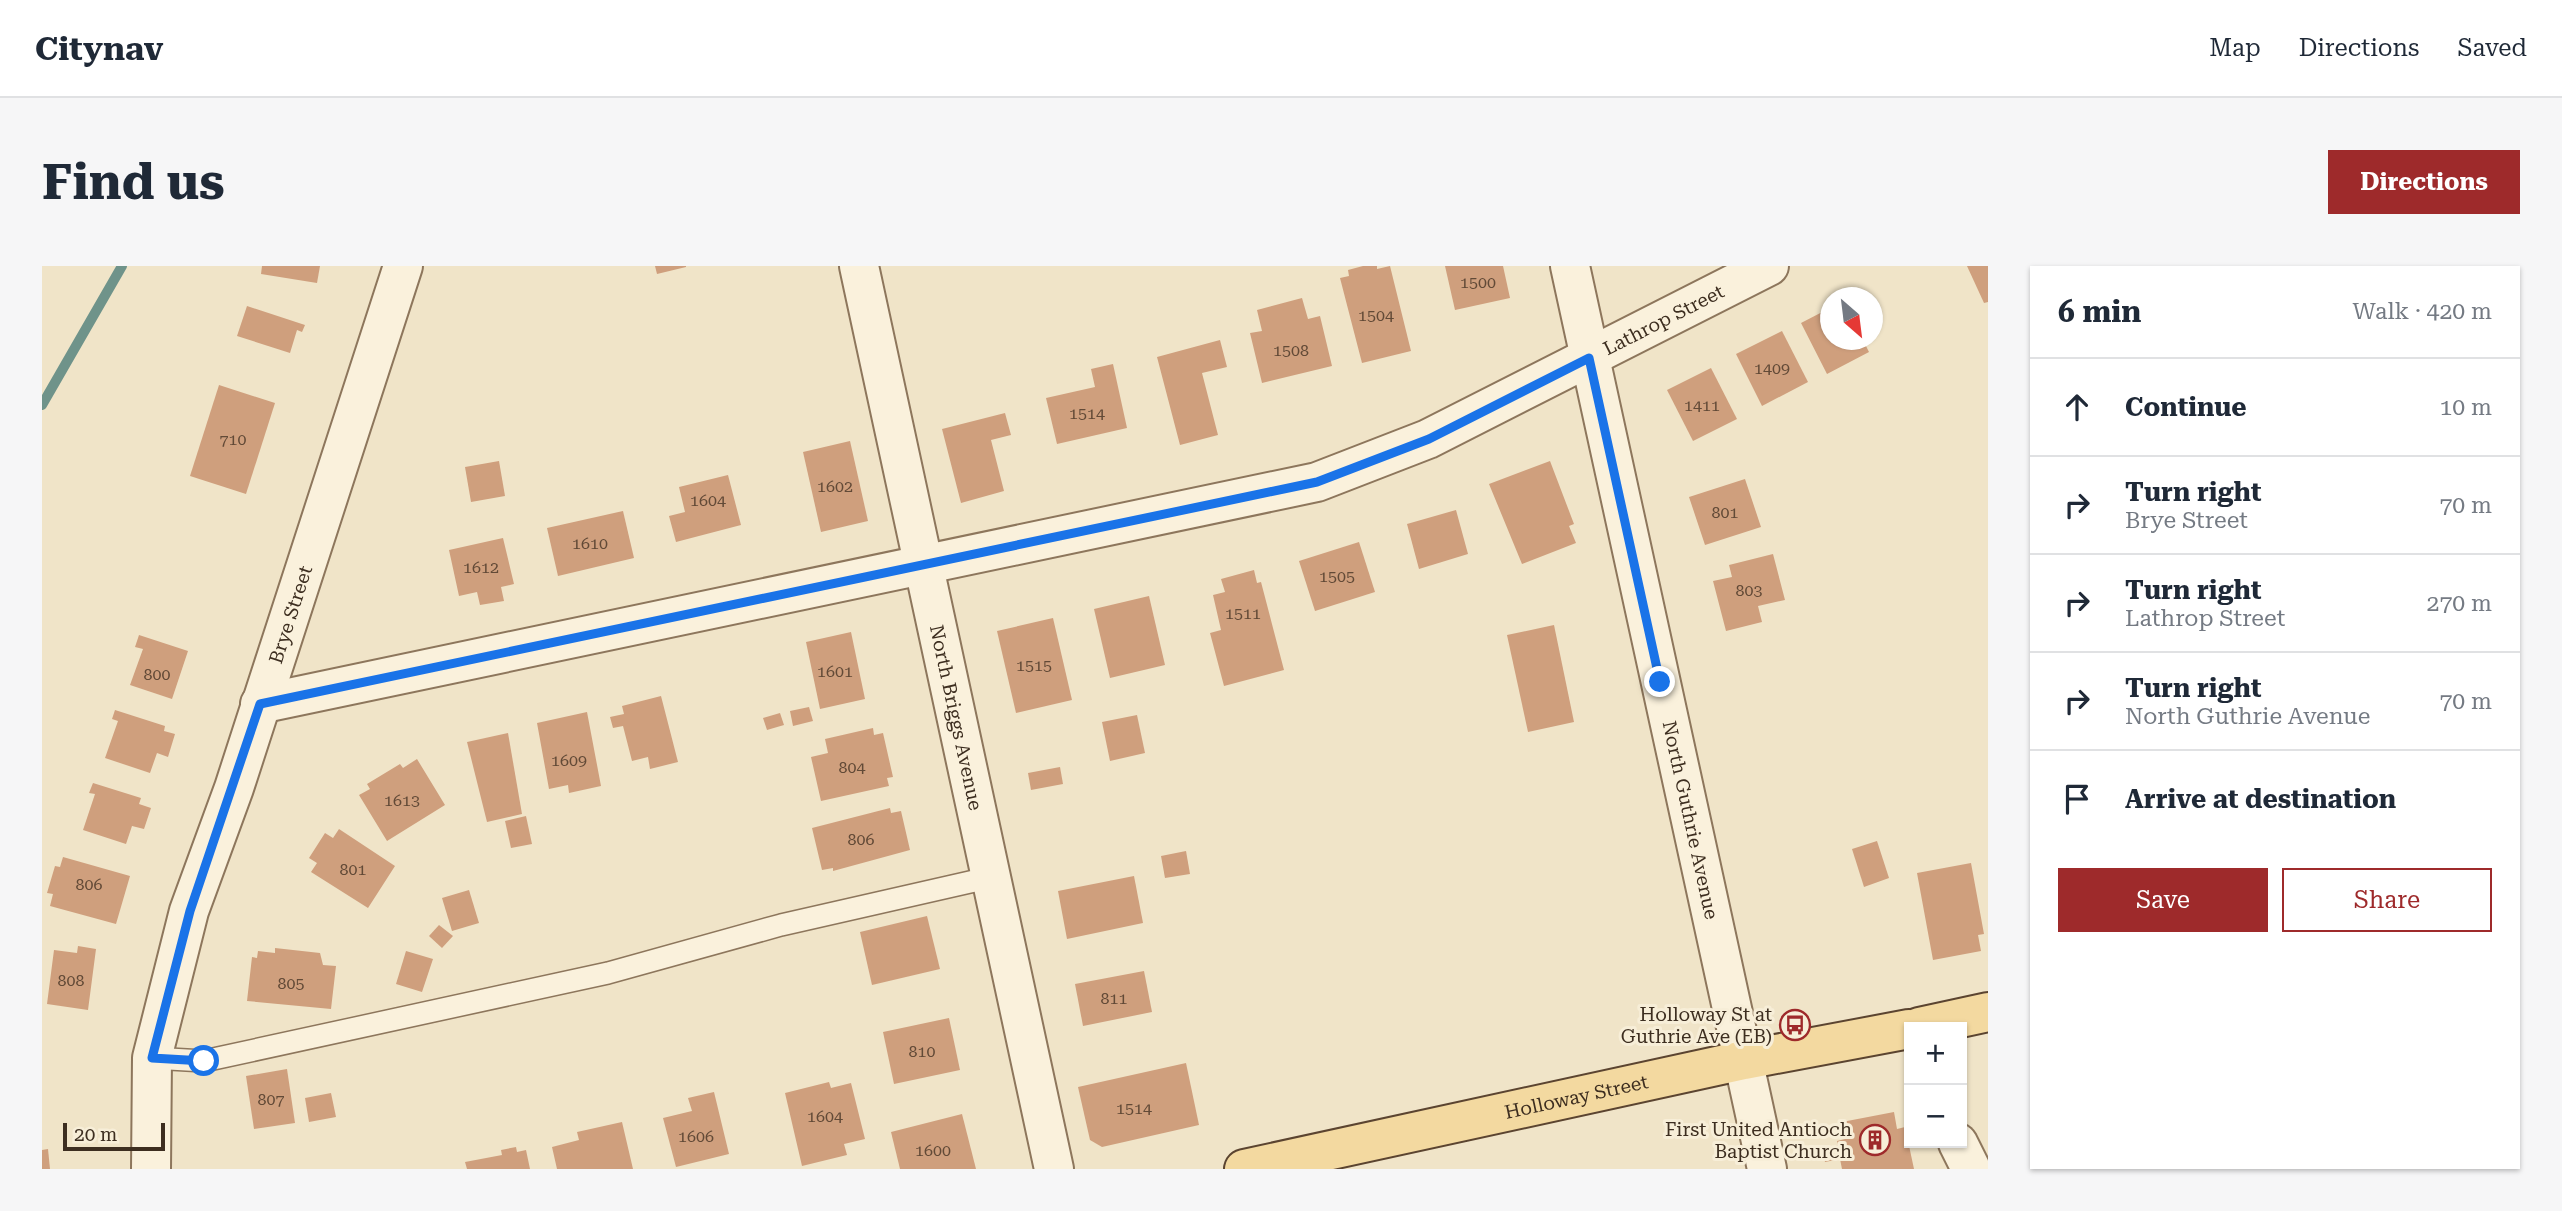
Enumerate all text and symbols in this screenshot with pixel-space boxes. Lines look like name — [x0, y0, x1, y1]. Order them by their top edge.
text: Citynav — [35, 29, 163, 68]
text: Map — [2209, 34, 2261, 62]
text: Directions — [2299, 34, 2419, 62]
text: Saved — [2457, 34, 2527, 62]
button: Directions — [2328, 150, 2520, 214]
text: Find us — [42, 154, 225, 211]
house number: 1500 — [1460, 273, 1496, 292]
street label: Lathrop Street — [1599, 279, 1728, 360]
north arrow — [1820, 287, 1883, 350]
text: 6 min — [2058, 294, 2141, 329]
text: Walk · 420 m — [2353, 298, 2492, 325]
house number: 1504 — [1358, 306, 1394, 325]
house number: 1508 — [1273, 341, 1309, 360]
house number: 1409 — [1754, 359, 1790, 378]
icon: ahead — [2058, 388, 2096, 426]
text: Continue — [2125, 392, 2247, 422]
text: 10 m — [2439, 394, 2492, 421]
house number: 1411 — [1684, 396, 1720, 415]
house number: 1514 — [1069, 404, 1105, 423]
house number: 710 — [220, 430, 246, 449]
house number: 1602 — [817, 477, 853, 496]
text: Turn right — [2125, 477, 2261, 507]
icon: right — [2058, 486, 2096, 524]
house number: 1604 — [690, 491, 726, 510]
text: 70 m — [2439, 492, 2492, 519]
house number: 801 — [1712, 503, 1738, 522]
text: Brye Street — [2125, 507, 2248, 534]
house number: 1610 — [572, 534, 608, 553]
house number: 1612 — [463, 558, 499, 577]
street label: Brye Street — [264, 563, 317, 666]
house number: 1505 — [1319, 567, 1355, 586]
text: Turn right — [2125, 575, 2261, 605]
house number: 803 — [1736, 581, 1762, 600]
icon: right — [2058, 584, 2096, 622]
text: 270 m — [2427, 590, 2492, 617]
house number: 1511 — [1225, 604, 1261, 623]
text: Lathrop Street — [2125, 605, 2285, 632]
street label: North Briggs Avenue — [925, 623, 988, 813]
house number: 1515 — [1016, 656, 1052, 675]
house number: 1601 — [817, 662, 853, 681]
house number: 800 — [144, 665, 170, 684]
route end — [1644, 666, 1675, 697]
text: Turn right — [2125, 673, 2261, 703]
icon: right — [2058, 682, 2096, 720]
text: 70 m — [2439, 688, 2492, 715]
text: North Guthrie Avenue — [2125, 703, 2370, 730]
street label: North Guthrie Avenue — [1658, 718, 1724, 921]
house number: 1609 — [551, 751, 587, 770]
house number: 804 — [839, 758, 865, 777]
icon: arrive — [2058, 780, 2096, 818]
text: Arrive at destination — [2125, 784, 2396, 814]
house number: 1613 — [384, 791, 420, 810]
house number: 806 — [848, 830, 874, 849]
house number: 801 — [340, 860, 366, 879]
button: Save — [2058, 868, 2268, 932]
button: Share — [2282, 868, 2492, 932]
house number: 806 — [76, 875, 102, 894]
house number: 808 — [58, 971, 84, 990]
house number: 805 — [278, 974, 304, 993]
house number: 811 — [1101, 989, 1127, 1008]
place label: Holloway St at Guthrie Ave (EB) — [1621, 1003, 1772, 1048]
bus stop icon: Holloway St at Guthrie Ave (EB) — [1778, 1008, 1812, 1042]
map controls — [1904, 1022, 1967, 1148]
button: + — [1904, 1022, 1967, 1085]
house number: 810 — [909, 1042, 935, 1061]
route start — [188, 1045, 219, 1076]
street label: Holloway Street — [1502, 1070, 1650, 1123]
button: − — [1904, 1085, 1967, 1148]
house number: 807 — [258, 1090, 284, 1109]
house number: 1514 — [1116, 1099, 1152, 1118]
house number: 1604 — [807, 1107, 843, 1126]
place label: First United Antioch Baptist Church — [1665, 1118, 1852, 1163]
scale bar — [63, 1120, 164, 1152]
text: 20 m — [74, 1123, 117, 1146]
building icon: First United Antioch Baptist Church — [1858, 1123, 1892, 1157]
house number: 1606 — [678, 1127, 714, 1146]
house number: 1600 — [915, 1141, 951, 1160]

